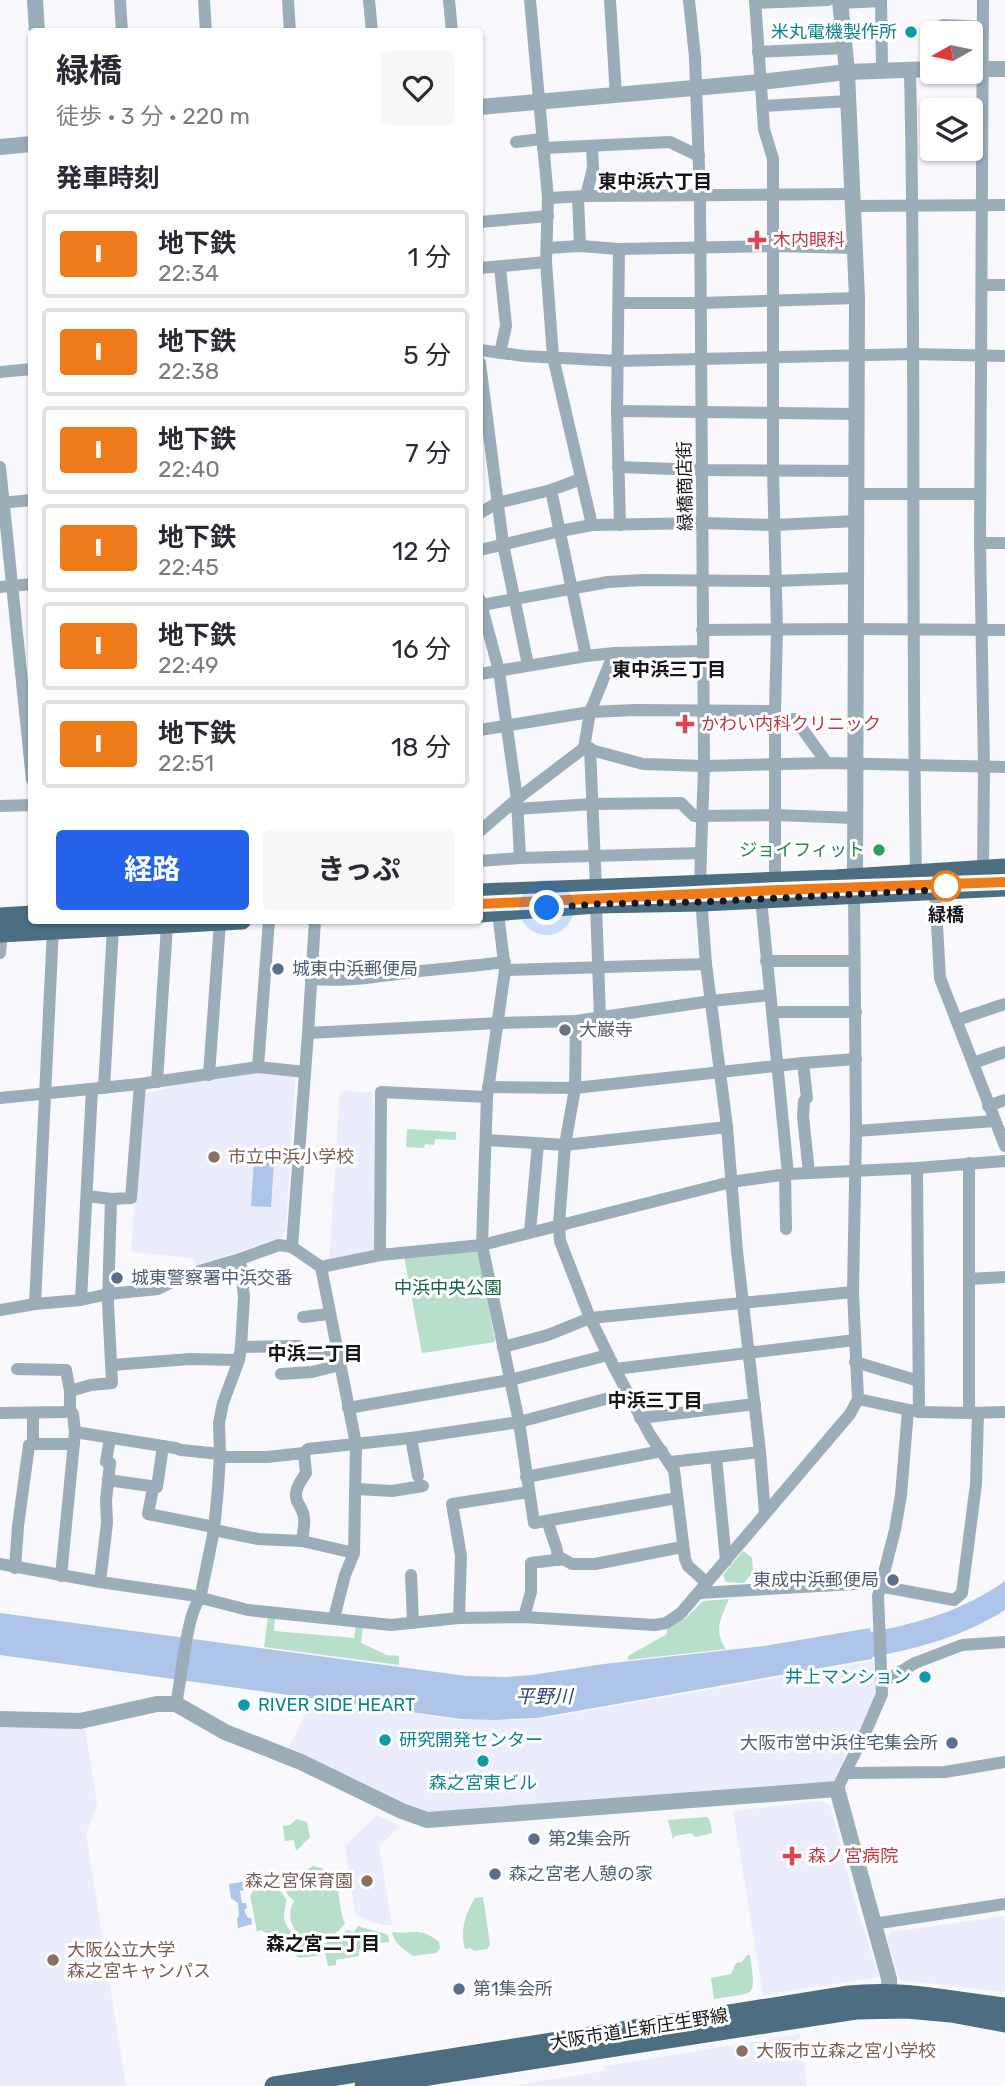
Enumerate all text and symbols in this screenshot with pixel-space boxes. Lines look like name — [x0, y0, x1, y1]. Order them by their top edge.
place label: 米丸電機製作所 — [771, 21, 897, 43]
north arrow — [920, 21, 984, 84]
map controls — [920, 21, 983, 161]
marker: 米丸電機製作所 — [903, 24, 919, 40]
text: 緑橋 — [56, 51, 122, 90]
button: heart — [381, 51, 455, 125]
button: layers — [920, 98, 983, 161]
text: 徒歩 · 3 分 · 220 m — [56, 102, 250, 130]
text: 発車時刻 — [56, 163, 160, 194]
district label: 東中浜六丁目 — [598, 170, 712, 193]
text: 地下鉄 — [158, 228, 236, 259]
place label: 木内眼科 — [773, 229, 845, 251]
marker: 木内眼科 — [747, 230, 767, 250]
text: I — [95, 240, 102, 268]
text: 1 分 — [408, 242, 451, 273]
text: 22:34 — [158, 259, 219, 287]
text: 地下鉄 — [158, 326, 236, 357]
text: I — [95, 338, 102, 366]
text: 5 分 — [403, 340, 451, 371]
text: 22:38 — [158, 357, 219, 385]
text: 地下鉄 — [158, 424, 236, 455]
text: I — [95, 436, 102, 464]
text: 7 分 — [405, 438, 451, 469]
street label: 緑橋商店街 — [673, 441, 697, 531]
text: 22:40 — [158, 455, 220, 483]
text: 地下鉄 — [158, 522, 236, 553]
text: I — [95, 534, 102, 562]
text: 12 分 — [392, 536, 451, 567]
text: 22:45 — [158, 553, 219, 581]
text: 地下鉄 — [158, 620, 236, 651]
text: I — [95, 632, 102, 660]
text: 16 分 — [392, 634, 451, 665]
text: 22:49 — [158, 651, 219, 679]
district label: 東中浜三丁目 — [612, 658, 726, 681]
place label: かわい内科クリニック — [701, 713, 881, 735]
marker: かわい内科クリニック — [675, 714, 695, 734]
text: 地下鉄 — [158, 718, 236, 749]
text: I — [95, 730, 102, 758]
text: 18 分 — [391, 732, 451, 763]
text: 22:51 — [158, 749, 214, 777]
button: 経路 — [56, 830, 249, 910]
button: きっぷ — [263, 830, 455, 910]
place label: ジョイフィット — [739, 839, 865, 861]
marker: ジョイフィット — [871, 842, 887, 858]
marker: 緑橋 — [931, 871, 961, 901]
your location — [529, 890, 564, 925]
place label: 緑橋 — [928, 904, 964, 926]
place label: 城東中浜郵便局 — [292, 958, 418, 980]
marker: 城東中浜郵便局 — [270, 961, 286, 977]
place label: 大巌寺 — [579, 1019, 633, 1041]
marker: 大巌寺 — [557, 1022, 573, 1038]
place label: 市立中浜小学校 — [228, 1146, 354, 1168]
marker: 市立中浜小学校 — [206, 1149, 222, 1165]
place label: 城東警察署中浜交番 — [131, 1267, 293, 1289]
marker: 城東警察署中浜交番 — [109, 1270, 125, 1286]
park label: 中浜中央公園 — [394, 1277, 502, 1299]
district label: 中浜二丁目 — [267, 1342, 363, 1365]
district label: 中浜三丁目 — [607, 1389, 703, 1412]
place label: 東成中浜郵便局 — [753, 1569, 879, 1591]
marker: 東成中浜郵便局 — [885, 1572, 901, 1588]
place label: 井上マンション — [785, 1666, 911, 1688]
marker: 井上マンション — [917, 1669, 933, 1685]
water label: 平野川 — [515, 1685, 574, 1708]
place label: RIVER SIDE HEART — [258, 1694, 415, 1716]
marker: RIVER SIDE HEART — [236, 1697, 252, 1713]
place label: 研究開発センター — [399, 1729, 543, 1751]
marker: 研究開発センター — [377, 1732, 393, 1748]
place label: 大阪市営中浜住宅集会所 — [740, 1732, 938, 1754]
marker: 大阪市営中浜住宅集会所 — [944, 1735, 960, 1751]
marker: 森之宮東ビル — [475, 1753, 491, 1769]
place label: 森之宮東ビル — [429, 1772, 537, 1794]
place label: 第2集会所 — [548, 1828, 631, 1850]
marker: 第2集会所 — [526, 1831, 542, 1847]
place label: 森ノ宮病院 — [808, 1845, 898, 1867]
marker: 森ノ宮病院 — [782, 1846, 802, 1866]
place label: 森之宮老人憩の家 — [509, 1863, 653, 1885]
marker: 森之宮老人憩の家 — [487, 1866, 503, 1882]
place label: 森之宮保育園 — [245, 1870, 353, 1892]
marker: 森之宮保育園 — [359, 1873, 375, 1889]
district label: 森之宮二丁目 — [266, 1932, 380, 1955]
place label: 大阪公立大学 森之宮キャンパス — [67, 1939, 211, 1982]
marker: 大阪公立大学 森之宮キャンパス — [45, 1952, 61, 1968]
place label: 第1集会所 — [473, 1978, 553, 2000]
marker: 第1集会所 — [451, 1981, 467, 1997]
street label: 大阪市道上新庄生野線 — [548, 2004, 730, 2054]
place label: 大阪市立森之宮小学校 — [756, 2040, 936, 2062]
marker: 大阪市立森之宮小学校 — [734, 2043, 750, 2059]

